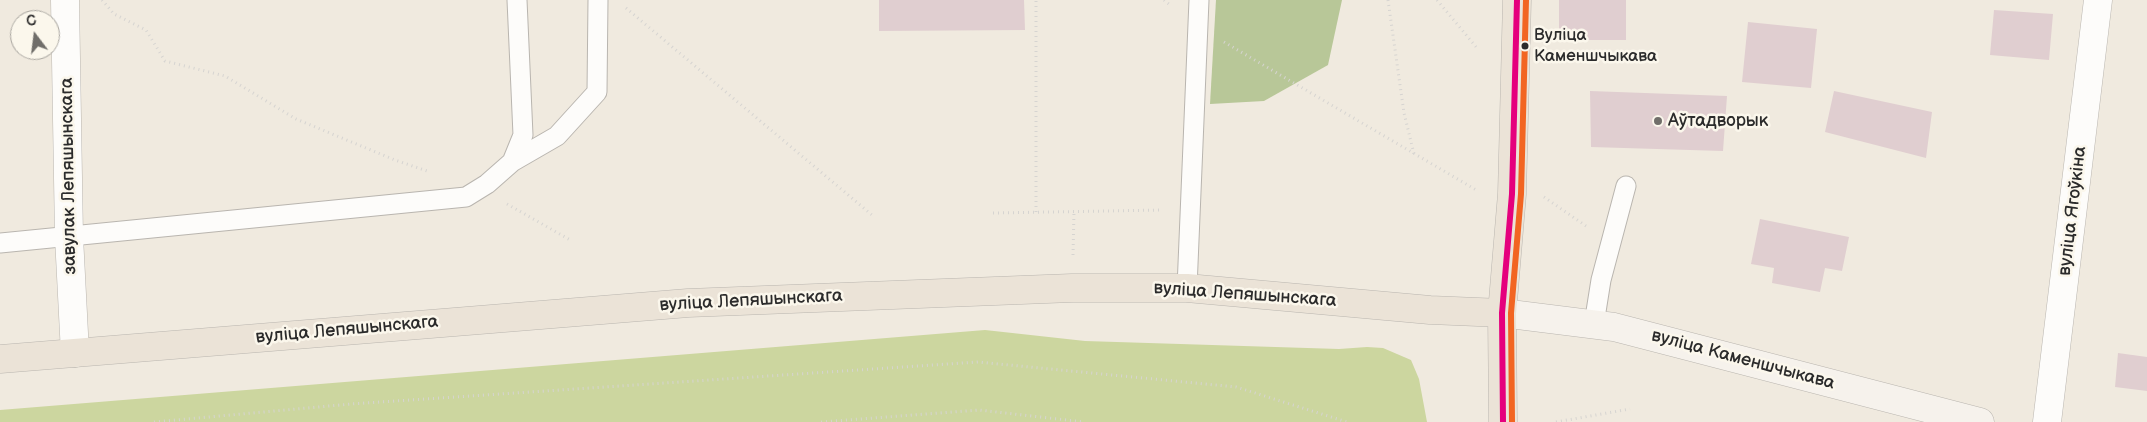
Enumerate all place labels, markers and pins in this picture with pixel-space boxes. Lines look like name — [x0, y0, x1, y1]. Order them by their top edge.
place label: Вуліца Каменшчыкава — [1534, 26, 1657, 66]
marker: Вуліца Каменшчыкава — [1520, 41, 1530, 51]
place label: Аўтадворык — [1668, 110, 1768, 132]
marker: Аўтадворык — [1652, 115, 1664, 127]

